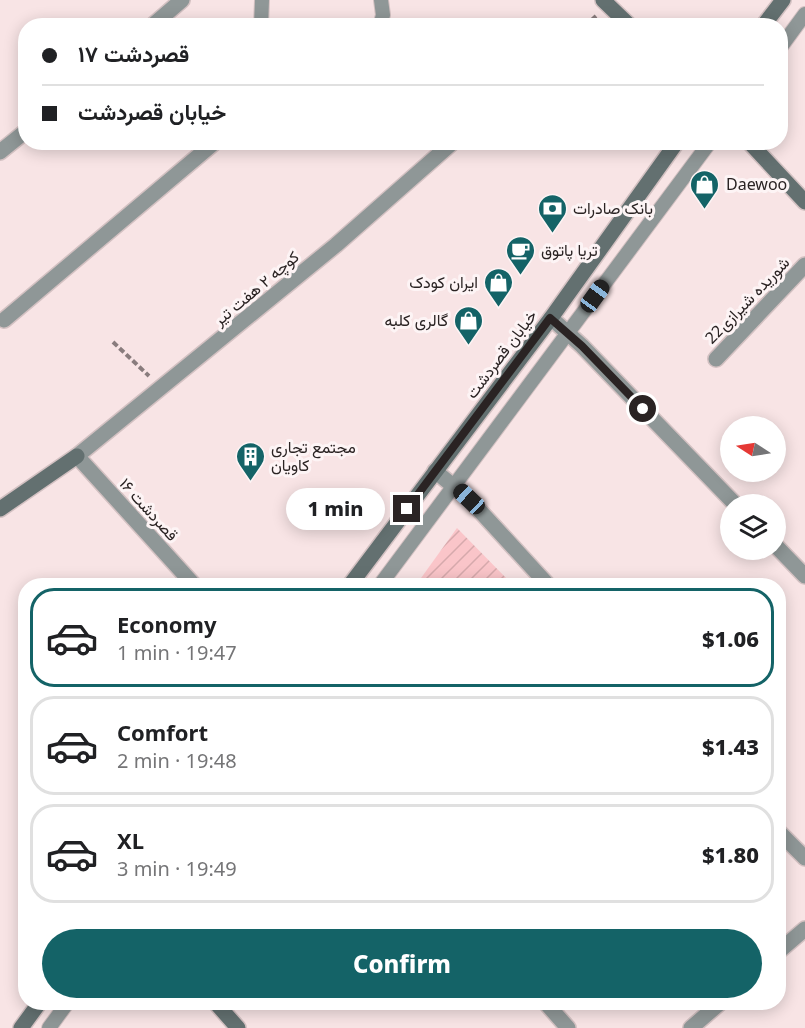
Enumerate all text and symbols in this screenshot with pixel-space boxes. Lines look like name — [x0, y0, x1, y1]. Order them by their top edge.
text: قصردشت ۱۷ — [78, 38, 189, 68]
text: خیابان قصردشت — [78, 96, 226, 126]
shop icon: Daewoo — [689, 168, 721, 210]
place label: Daewoo — [726, 173, 787, 195]
bank icon: بانک صادرات — [536, 192, 568, 234]
place label: بانک صادرات — [573, 197, 653, 219]
cafe icon: تریا پاتوق — [504, 234, 536, 276]
place label: تریا پاتوق — [541, 239, 598, 262]
street label: کوچه ۲ هفت تیر — [208, 246, 304, 332]
street label: 22شوریده شیرازی — [700, 252, 794, 348]
shop icon: ایران کودک — [483, 266, 515, 308]
place label: ایران کودک — [409, 271, 478, 293]
car — [577, 276, 613, 316]
shop icon: گالری کلبه — [453, 304, 485, 346]
street label: خیابان قصردشت — [460, 305, 542, 403]
place label: گالری کلبه — [384, 309, 448, 331]
route start — [629, 395, 656, 422]
north arrow — [720, 416, 786, 482]
map controls — [720, 416, 786, 560]
place label: مجتمع تجاری کاویان — [271, 436, 356, 476]
building icon: مجتمع تجاری کاویان — [234, 440, 266, 482]
street label: قصردشت ۱۶ — [115, 473, 183, 545]
car — [450, 480, 488, 518]
callout: 1 min — [287, 488, 386, 530]
button: layers — [720, 494, 786, 560]
text: 1 min — [308, 495, 363, 522]
route end — [393, 495, 420, 522]
text: Economy — [117, 609, 216, 639]
icon: car — [45, 611, 99, 665]
text: $1.06 — [702, 623, 759, 653]
text: 1 min · 19:47 — [117, 639, 237, 666]
text: Comfort — [117, 717, 208, 747]
icon: car — [45, 719, 99, 773]
text: $1.43 — [702, 731, 759, 761]
text: 2 min · 19:48 — [117, 747, 237, 774]
text: XL — [117, 825, 144, 855]
icon: car — [45, 827, 99, 881]
text: $1.80 — [702, 839, 759, 869]
text: 3 min · 19:49 — [117, 855, 237, 882]
button: Confirm — [42, 929, 762, 998]

